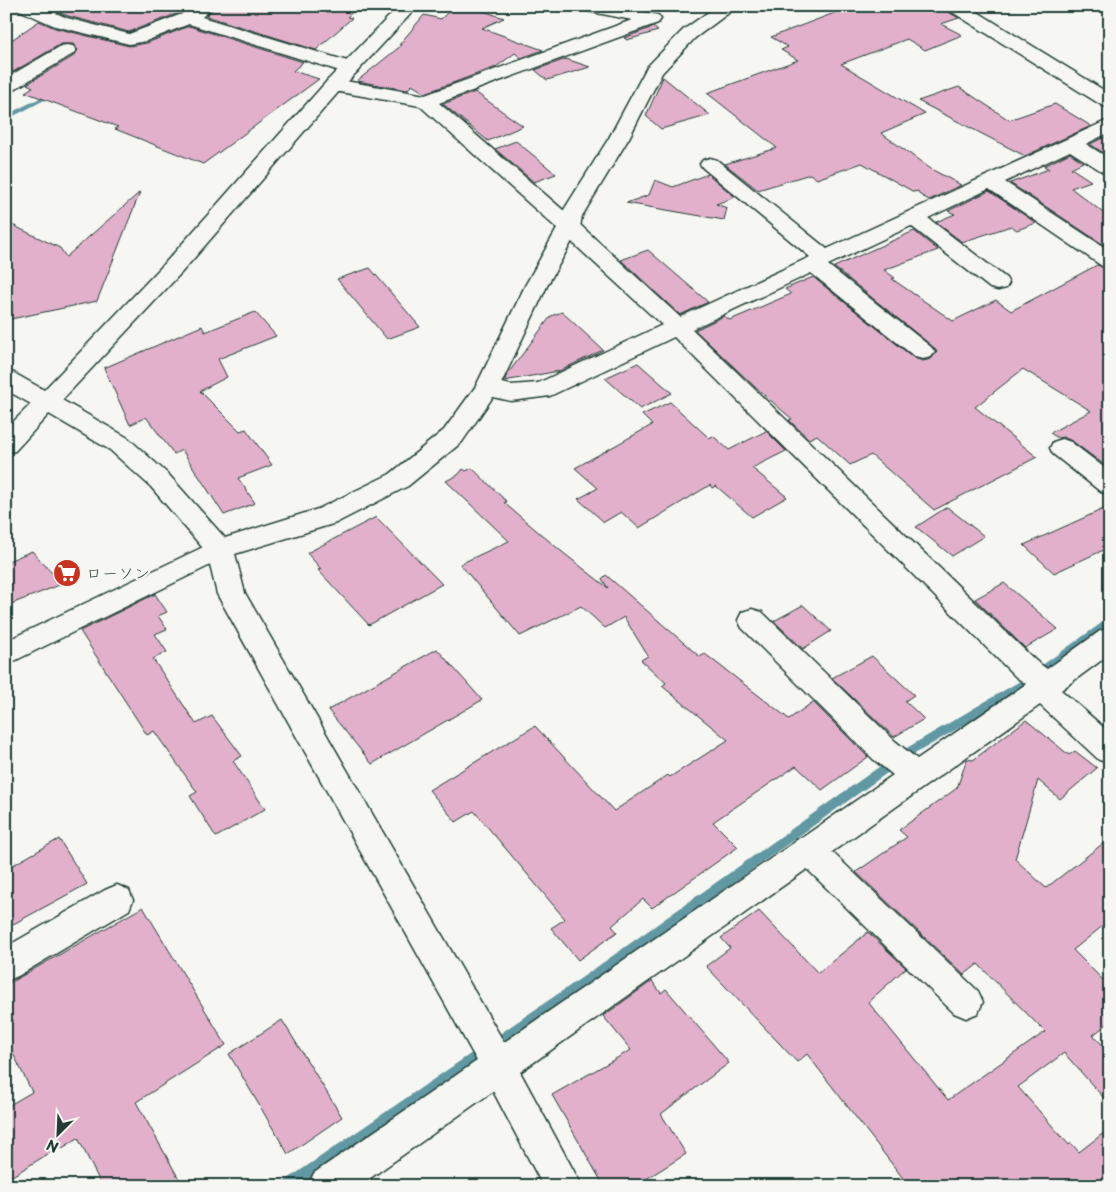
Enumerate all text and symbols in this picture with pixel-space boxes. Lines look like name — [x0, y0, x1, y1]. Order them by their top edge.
supermarket icon: ローソン — [52, 558, 82, 588]
place label: ローソン — [86, 560, 150, 584]
north arrow — [32, 1110, 82, 1160]
text: N — [43, 1134, 62, 1158]

